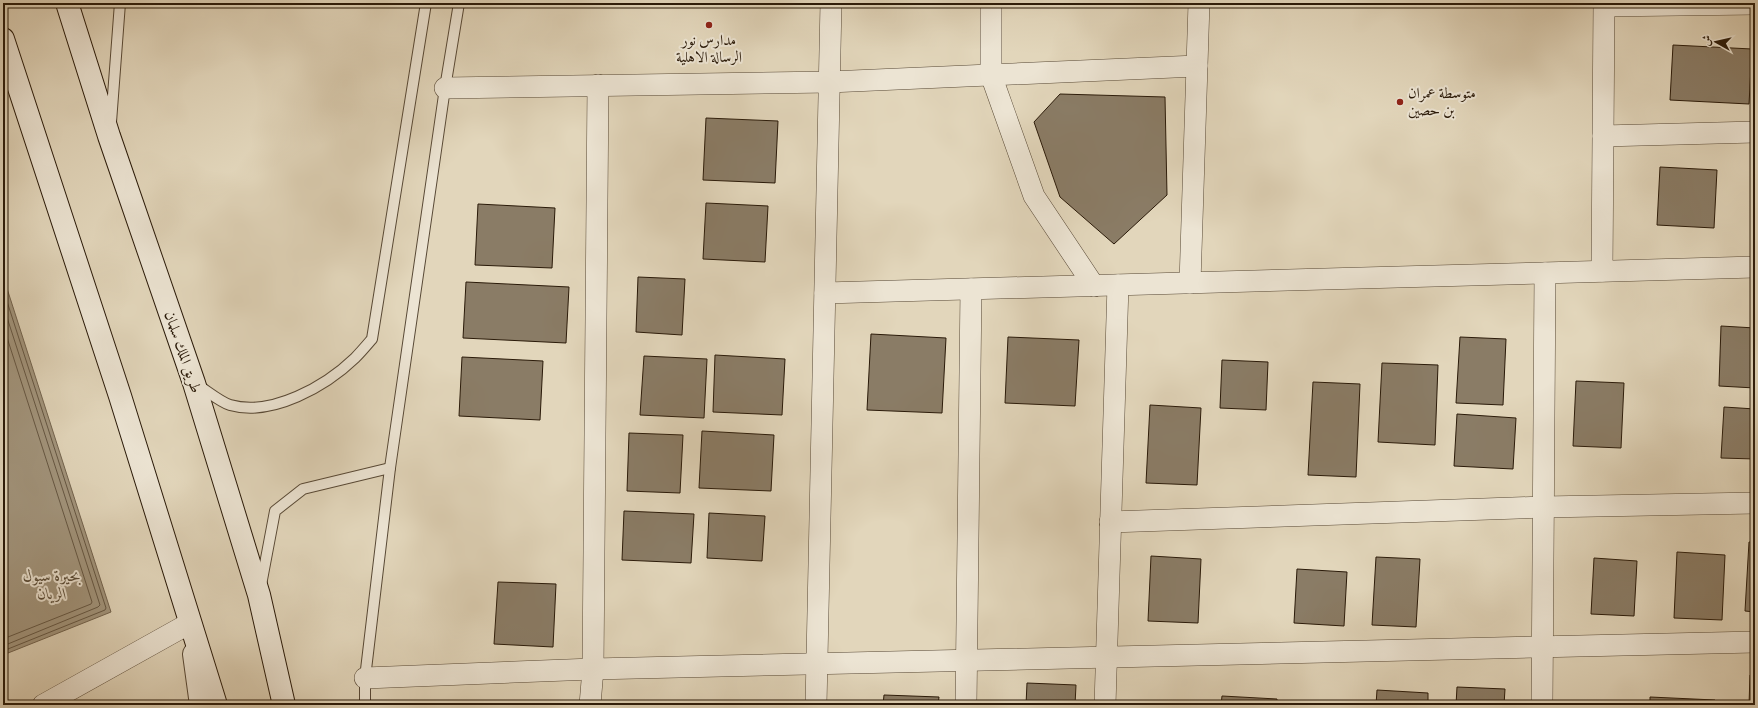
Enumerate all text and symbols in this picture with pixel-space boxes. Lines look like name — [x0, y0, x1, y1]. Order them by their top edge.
marker: مدارس نور الرسالة الاهلية — [704, 20, 714, 30]
north arrow — [1696, 22, 1736, 62]
place label: مدارس نور الرسالة الاهلية — [676, 31, 742, 66]
text: ش — [1699, 34, 1714, 47]
place label: متوسطة عمران بن حصين — [1408, 84, 1476, 119]
marker: متوسطة عمران بن حصين — [1395, 97, 1405, 107]
street label: طريق الملك سلمان — [160, 309, 205, 396]
water label: بحيرة سيول الريان — [23, 566, 81, 604]

